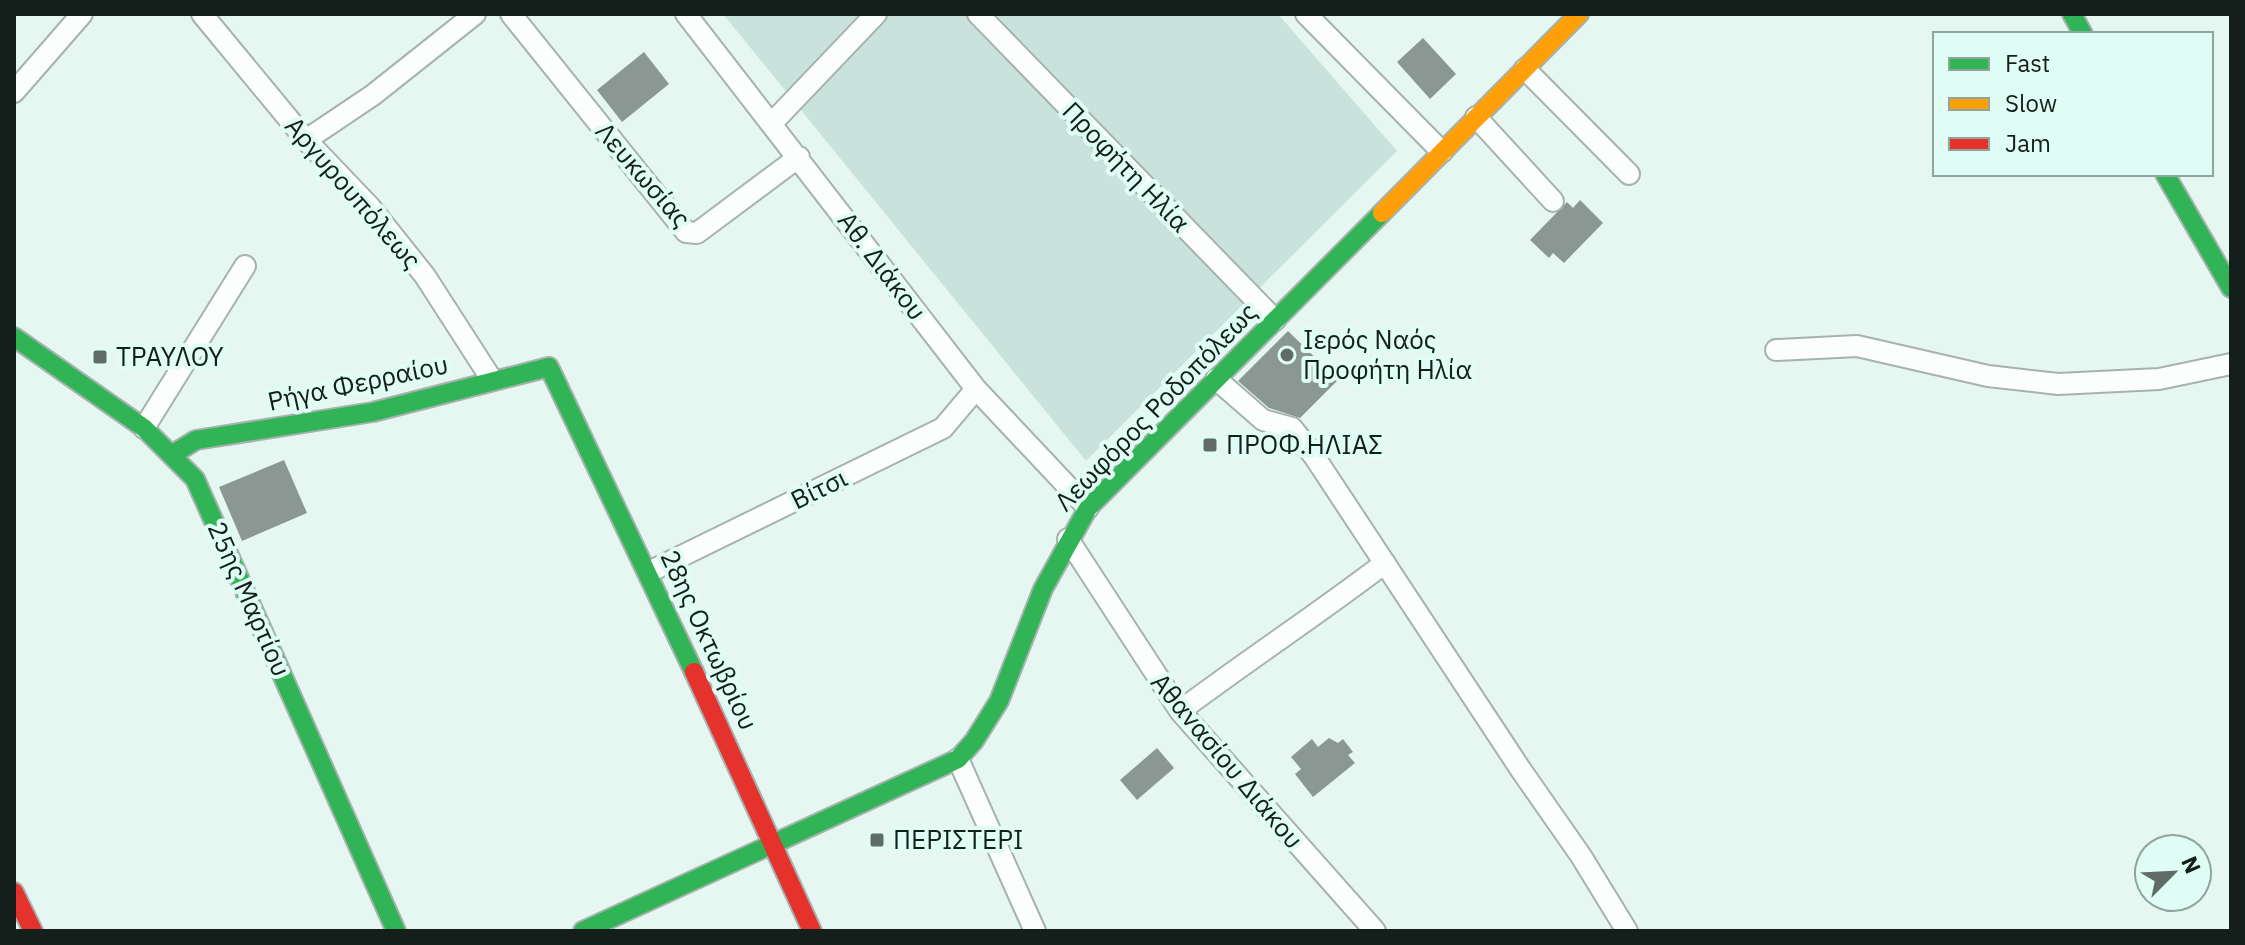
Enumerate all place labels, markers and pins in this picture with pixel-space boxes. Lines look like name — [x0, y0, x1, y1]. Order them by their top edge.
place label: Ιερός Ναός Προφήτη Ηλία — [1303, 322, 1472, 386]
place label: ΤΡΑΥΛΟΥ — [116, 339, 224, 373]
marker: Ιερός Ναός Προφήτη Ηλία — [1278, 346, 1296, 364]
marker: ΤΡΑΥΛΟΥ — [91, 348, 109, 366]
place label: ΠΡΟΦ.ΗΛΙΑΣ — [1226, 427, 1383, 461]
marker: ΠΡΟΦ.ΗΛΙΑΣ — [1201, 436, 1219, 454]
place label: ΠΕΡΙΣΤΕΡΙ — [893, 822, 1023, 856]
marker: ΠΕΡΙΣΤΕΡΙ — [868, 831, 886, 849]

